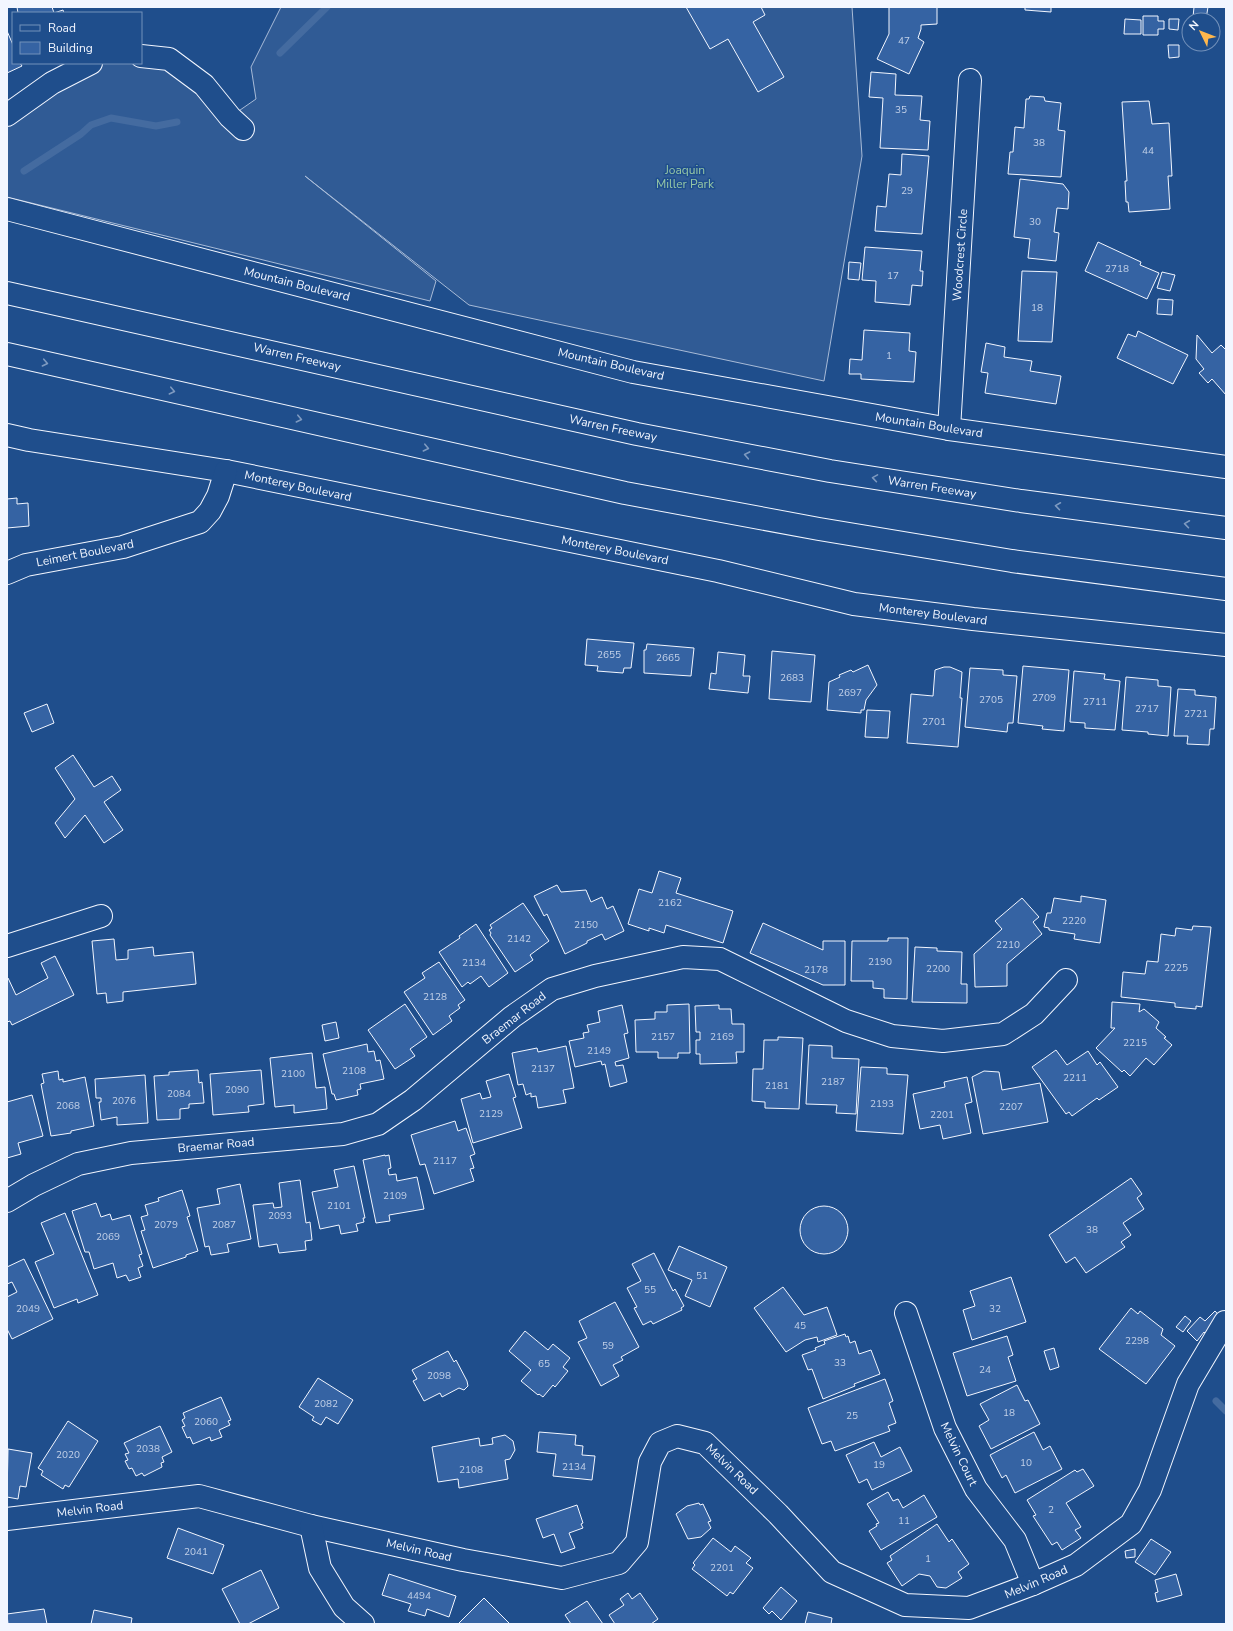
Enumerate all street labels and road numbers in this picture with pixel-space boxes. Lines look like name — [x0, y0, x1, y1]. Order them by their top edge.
street label: Woodcrest Circle — [949, 208, 971, 302]
street label: Mountain Boulevard — [242, 263, 352, 305]
street label: Warren Freeway — [252, 339, 343, 375]
street label: Mountain Boulevard — [556, 344, 666, 384]
street label: Mountain Boulevard — [874, 409, 984, 441]
street label: Warren Freeway — [568, 411, 659, 445]
street label: Monterey Boulevard — [243, 467, 353, 505]
street label: Warren Freeway — [887, 472, 978, 502]
street label: Monterey Boulevard — [560, 532, 670, 568]
street label: Leimert Boulevard — [35, 536, 135, 570]
street label: Monterey Boulevard — [878, 599, 988, 629]
street label: Braemar Road — [479, 988, 549, 1048]
street label: Braemar Road — [177, 1134, 255, 1156]
street label: Melvin Court — [937, 1420, 982, 1489]
street label: Melvin Road — [702, 1440, 762, 1498]
street label: Melvin Road — [56, 1497, 124, 1521]
street label: Melvin Road — [385, 1535, 453, 1565]
street label: Melvin Road — [1002, 1562, 1070, 1602]

